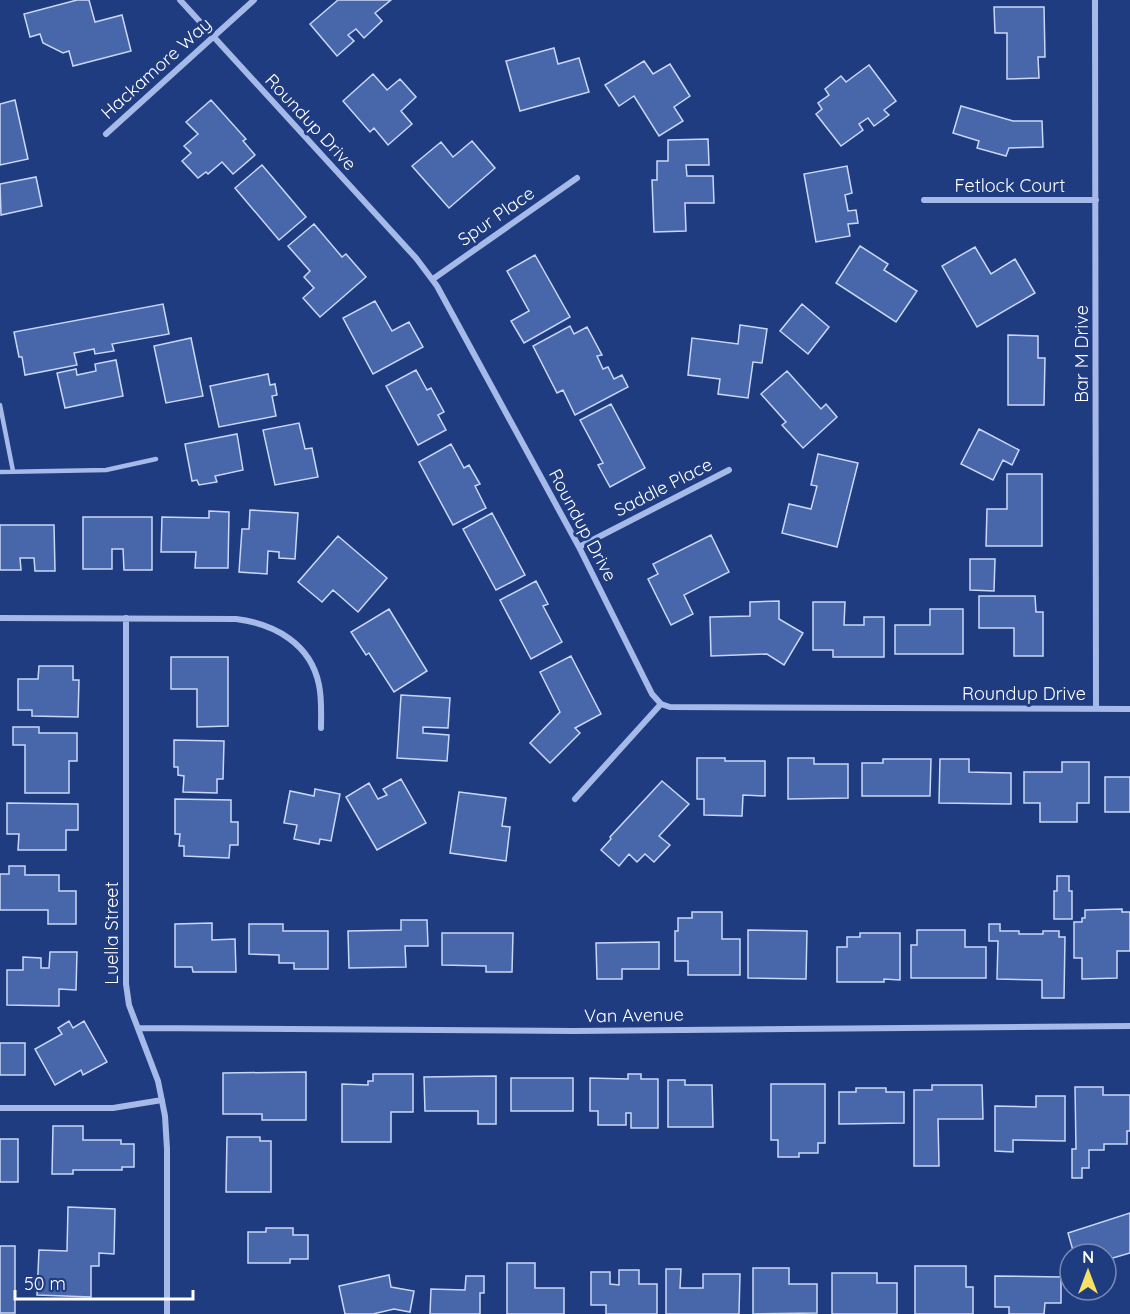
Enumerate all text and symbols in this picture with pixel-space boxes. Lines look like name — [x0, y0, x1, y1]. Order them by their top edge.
street label: Hackamore Way — [96, 12, 216, 124]
street label: Roundup Drive — [260, 69, 362, 175]
street label: Fetlock Court — [955, 174, 1065, 197]
street label: Spur Place — [453, 181, 539, 251]
street label: Bar M Drive — [1070, 305, 1093, 403]
street label: Saddle Place — [610, 452, 716, 522]
street label: Roundup Drive — [544, 465, 622, 585]
street label: Roundup Drive — [962, 682, 1086, 705]
street label: Luella Street — [100, 881, 123, 985]
street label: Van Avenue — [584, 1003, 684, 1027]
north arrow — [1058, 1242, 1118, 1302]
text: N — [1082, 1247, 1094, 1267]
scale bar — [15, 1263, 194, 1301]
text: 50 m — [24, 1272, 66, 1295]

